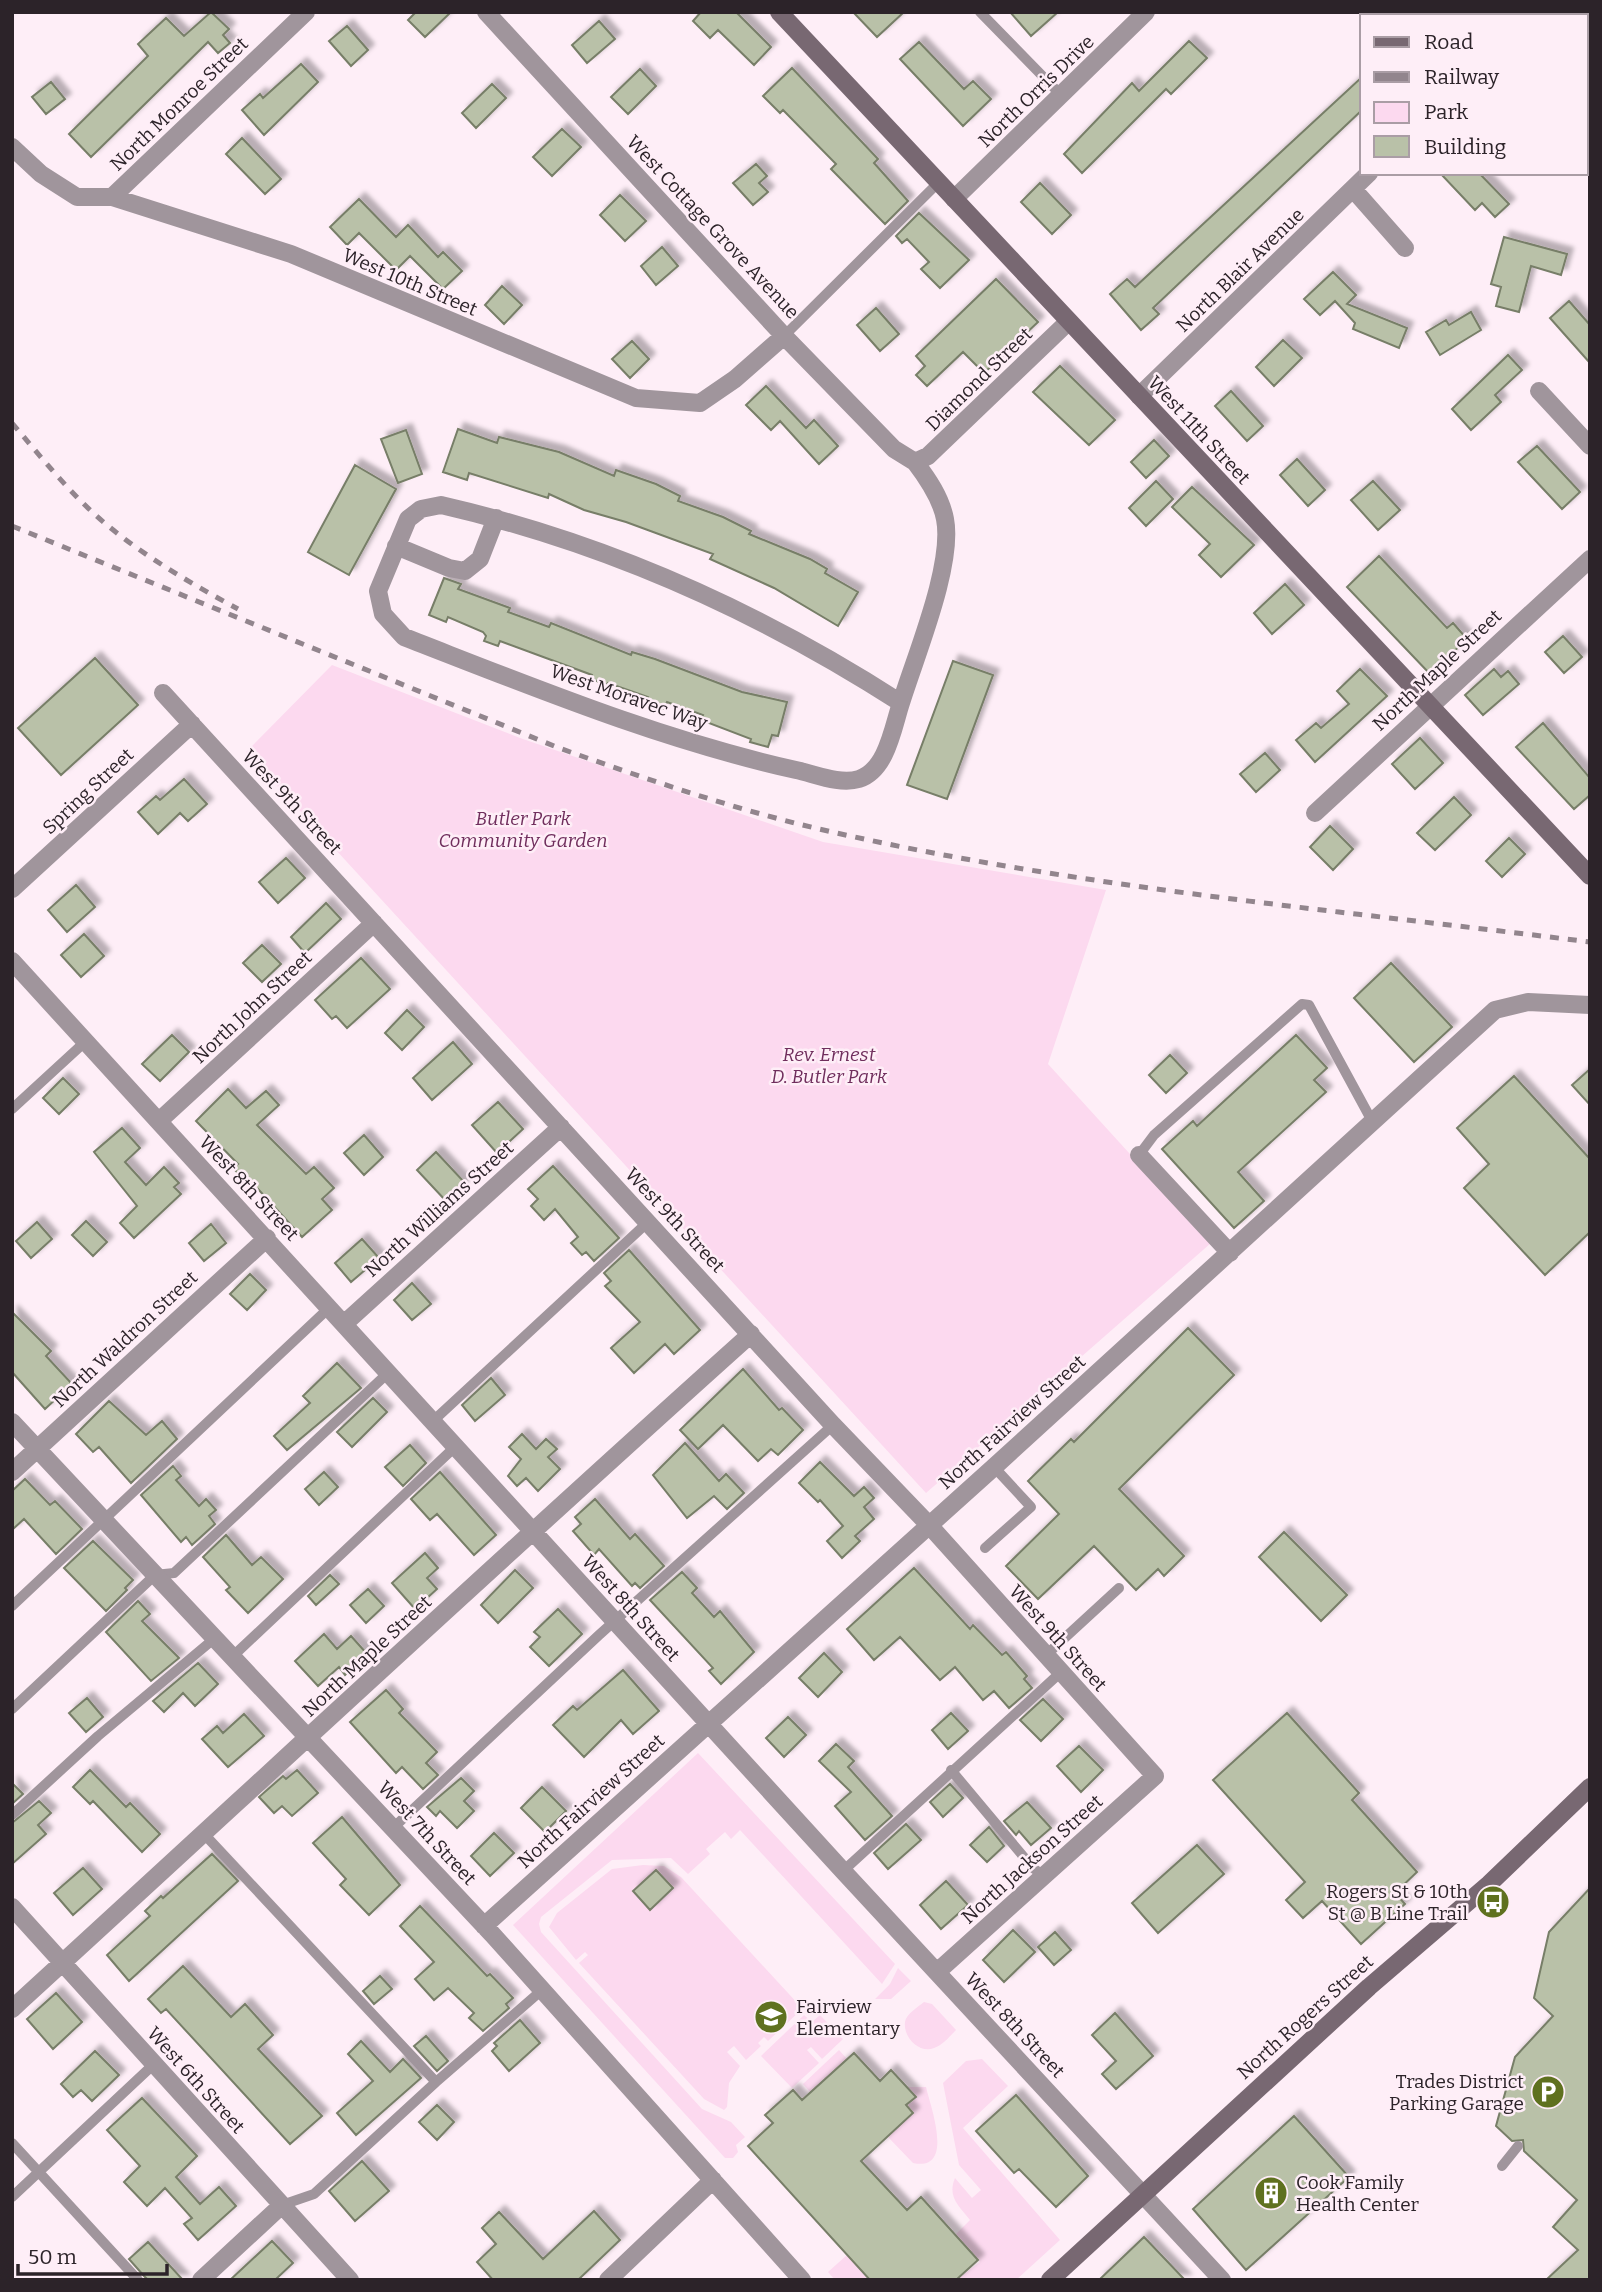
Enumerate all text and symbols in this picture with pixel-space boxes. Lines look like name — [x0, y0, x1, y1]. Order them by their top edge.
legend — [1360, 14, 1588, 175]
text: Road — [1424, 29, 1473, 55]
street label: North Orris Drive — [973, 30, 1099, 152]
street label: North Monroe Street — [105, 32, 253, 176]
text: Railway — [1424, 64, 1500, 90]
text: Park — [1424, 99, 1468, 125]
street label: West Cottage Grove Avenue — [622, 130, 804, 324]
text: Building — [1424, 134, 1507, 160]
street label: North Blair Avenue — [1171, 203, 1309, 337]
street label: West 10th Street — [339, 243, 481, 321]
street label: Diamond Street — [921, 322, 1037, 436]
street label: West 11th Street — [1143, 371, 1255, 489]
street label: North Maple Street — [1368, 604, 1506, 736]
street label: West Moravec Way — [547, 659, 712, 735]
street label: Spring Street — [38, 743, 138, 839]
street label: West 9th Street — [237, 745, 347, 859]
park label: Butler Park Community Garden — [439, 807, 607, 852]
street label: North John Street — [188, 946, 316, 1068]
park label: Rev. Ernest D. Butler Park — [771, 1043, 888, 1088]
street label: West 8th Street — [194, 1131, 304, 1245]
street label: North Williams Street — [360, 1136, 518, 1282]
street label: West 9th Street — [620, 1163, 730, 1277]
street label: North Waldron Street — [48, 1266, 202, 1412]
street label: North Fairview Street — [934, 1350, 1090, 1494]
street label: West 8th Street — [577, 1550, 685, 1666]
street label: West 9th Street — [1004, 1580, 1112, 1696]
street label: North Maple Street — [298, 1590, 436, 1722]
street label: North Fairview Street — [513, 1729, 669, 1873]
street label: West 7th Street — [373, 1776, 481, 1890]
street label: North Jackson Street — [957, 1790, 1107, 1928]
place label: Rogers St & 10th St @ B Line Trail — [1326, 1880, 1468, 1925]
bus stop icon: Rogers St & 10th St @ B Line Trail — [1474, 1883, 1512, 1921]
street label: North Rogers Street — [1232, 1950, 1378, 2084]
street label: West 8th Street — [960, 1968, 1070, 2082]
place label: Fairview Elementary — [796, 1995, 901, 2040]
school or university icon: Fairview Elementary — [752, 1998, 790, 2036]
street label: West 6th Street — [142, 2022, 250, 2138]
place label: Trades District Parking Garage — [1389, 2070, 1524, 2115]
parking icon: Trades District Parking Garage — [1529, 2073, 1567, 2111]
place label: Cook Family Health Center — [1296, 2171, 1420, 2216]
building icon: Cook Family Health Center — [1252, 2174, 1290, 2212]
scale bar — [18, 2232, 166, 2276]
text: 50 m — [28, 2244, 77, 2270]

